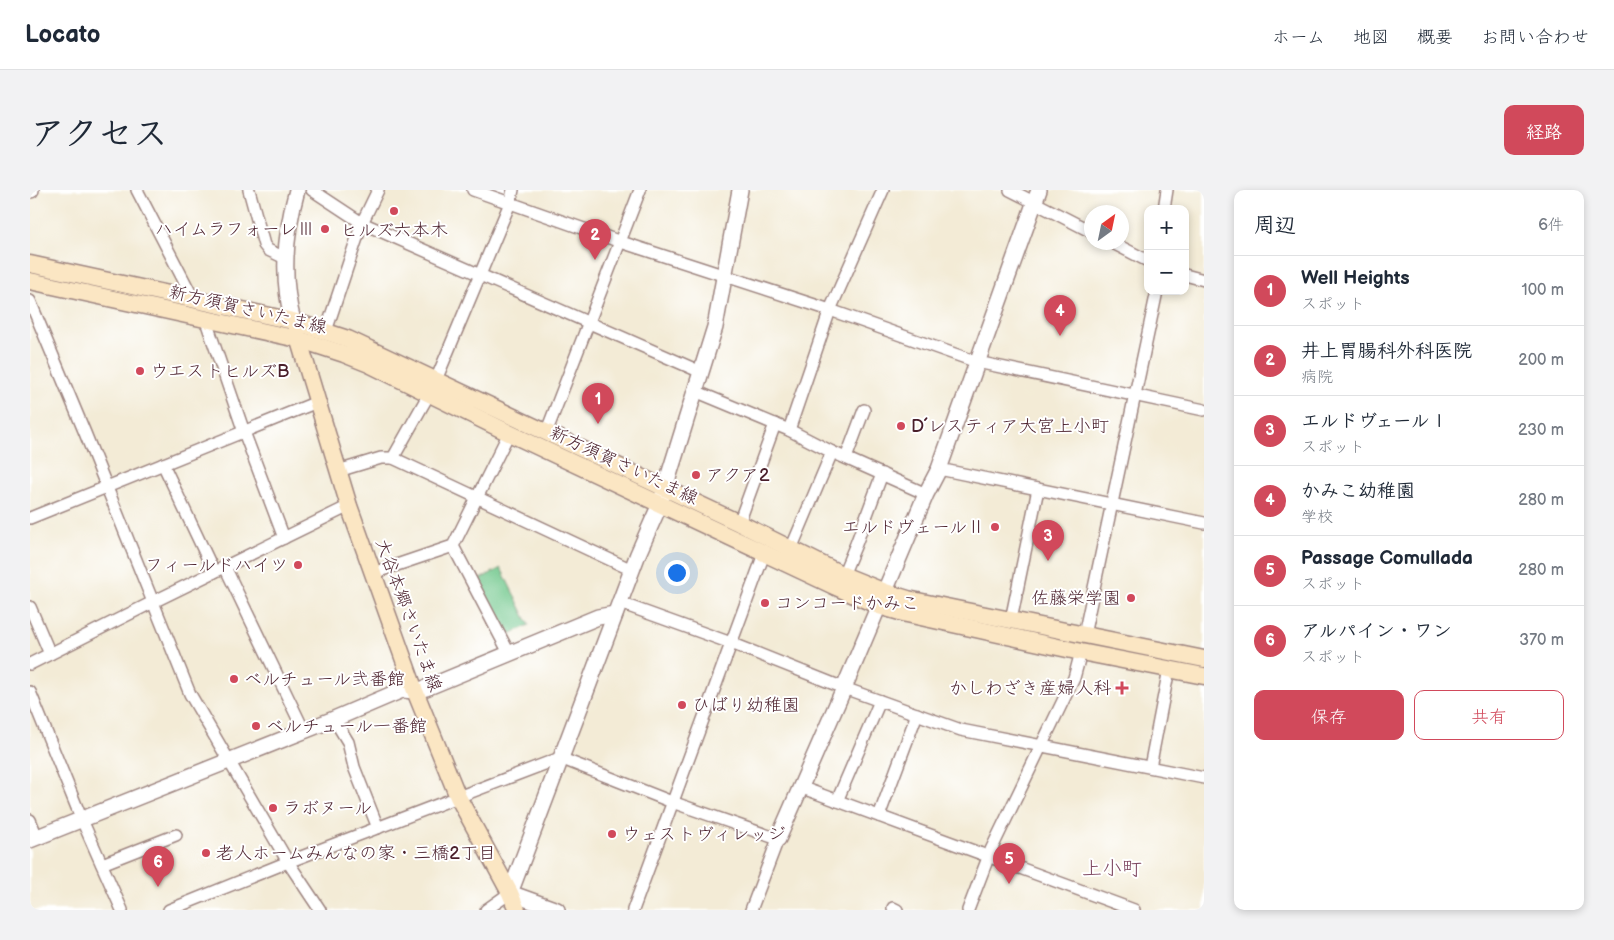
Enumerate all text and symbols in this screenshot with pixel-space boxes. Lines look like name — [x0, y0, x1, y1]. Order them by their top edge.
text: Locato — [25, 20, 100, 49]
text: ホーム — [1272, 27, 1325, 48]
text: 地図 — [1353, 27, 1389, 48]
text: 概要 — [1417, 27, 1453, 48]
text: お問い合わせ — [1481, 27, 1589, 48]
button: 経路 — [1504, 105, 1584, 155]
text: アクセス — [30, 113, 168, 156]
marker: ヒルズ六本木 — [388, 205, 400, 217]
north arrow — [1084, 205, 1129, 250]
map controls — [1144, 205, 1189, 295]
button: + — [1144, 205, 1189, 250]
text: 周辺 — [1254, 213, 1296, 238]
text: 6件 — [1538, 216, 1564, 235]
place label: ハイムラフォーレⅢ — [155, 219, 315, 240]
pin: 2 — [579, 219, 611, 260]
place label: ヒルズ六本木 — [340, 220, 448, 241]
marker: ハイムラフォーレⅢ — [319, 223, 331, 235]
button: − — [1144, 250, 1189, 295]
text: Well Heights — [1301, 267, 1410, 290]
street label: 新方須賀さいたま線 — [167, 281, 329, 338]
text: 1 — [1267, 281, 1273, 300]
text: 100 m — [1521, 281, 1564, 300]
pin: 4 — [1044, 295, 1076, 336]
text: スポット — [1301, 295, 1365, 314]
text: 井上胃腸科外科医院 — [1301, 340, 1472, 363]
text: 2 — [1265, 351, 1275, 370]
text: 200 m — [1518, 351, 1564, 370]
place label: ウエストヒルズB — [150, 361, 289, 382]
marker: ウエストヒルズB — [134, 365, 146, 377]
text: 病院 — [1301, 368, 1333, 387]
pin: 1 — [582, 383, 614, 424]
text: エルドヴェールⅠ — [1301, 410, 1449, 433]
place label: D´レスティア大宮上小町 — [911, 416, 1109, 437]
marker: D´レスティア大宮上小町 — [895, 420, 907, 432]
text: 3 — [1265, 421, 1275, 440]
text: 230 m — [1518, 421, 1564, 440]
street label: 新方須賀さいたま線 — [546, 422, 701, 509]
text: スポット — [1301, 438, 1365, 457]
place label: アクア2 — [706, 465, 770, 486]
marker: アクア2 — [690, 469, 702, 481]
text: かみこ幼稚園 — [1301, 480, 1415, 503]
text: 4 — [1265, 491, 1275, 510]
text: 280 m — [1518, 491, 1564, 510]
text: 学校 — [1301, 508, 1333, 527]
place label: エルドヴェールⅡ — [842, 517, 985, 538]
pin: 3 — [1032, 520, 1064, 561]
marker: エルドヴェールⅡ — [989, 521, 1001, 533]
street label: 大谷本郷さいたま線 — [371, 536, 446, 695]
text: Passage Comullada — [1301, 547, 1473, 570]
place label: フィールドハイツ — [145, 555, 288, 576]
marker: フィールドハイツ — [292, 559, 304, 571]
your location — [664, 560, 690, 586]
text: 5 — [1265, 561, 1275, 580]
text: 280 m — [1518, 561, 1564, 580]
text: スポット — [1301, 575, 1365, 594]
place label: 佐藤栄学園 — [1031, 588, 1121, 609]
marker: 佐藤栄学園 — [1125, 592, 1137, 604]
place label: コンコードかみこ — [775, 593, 919, 614]
marker: コンコードかみこ — [759, 597, 771, 609]
text: アルパイン・ワン — [1301, 620, 1452, 643]
text: 6 — [1265, 631, 1275, 650]
text: 370 m — [1519, 631, 1564, 650]
text: スポット — [1301, 648, 1365, 667]
place label: ベルチュール弐番館 — [244, 669, 405, 690]
marker: ベルチュール弐番館 — [228, 673, 240, 685]
place label: かしわざき産婦人科 — [949, 678, 1111, 699]
marker: かしわざき産婦人科 — [1115, 681, 1129, 695]
button: 保存 — [1254, 690, 1404, 740]
button: 共有 — [1414, 690, 1564, 740]
place label: ひばり幼稚園 — [692, 695, 800, 716]
marker: ひばり幼稚園 — [676, 699, 688, 711]
place label: ベルチュール一番館 — [266, 716, 427, 737]
marker: ベルチュール一番館 — [250, 720, 262, 732]
place label: ラボヌール — [283, 798, 372, 819]
marker: ラボヌール — [267, 802, 279, 814]
place label: ウェストヴィレッジ — [622, 824, 785, 845]
marker: ウェストヴィレッジ — [606, 828, 618, 840]
place label: 老人ホームみんなの家・三橋2丁目 — [216, 843, 496, 864]
pin: 5 — [993, 843, 1025, 884]
pin: 6 — [142, 846, 174, 887]
marker: 老人ホームみんなの家・三橋2丁目 — [200, 847, 212, 859]
district label: 上小町 — [1082, 857, 1142, 881]

